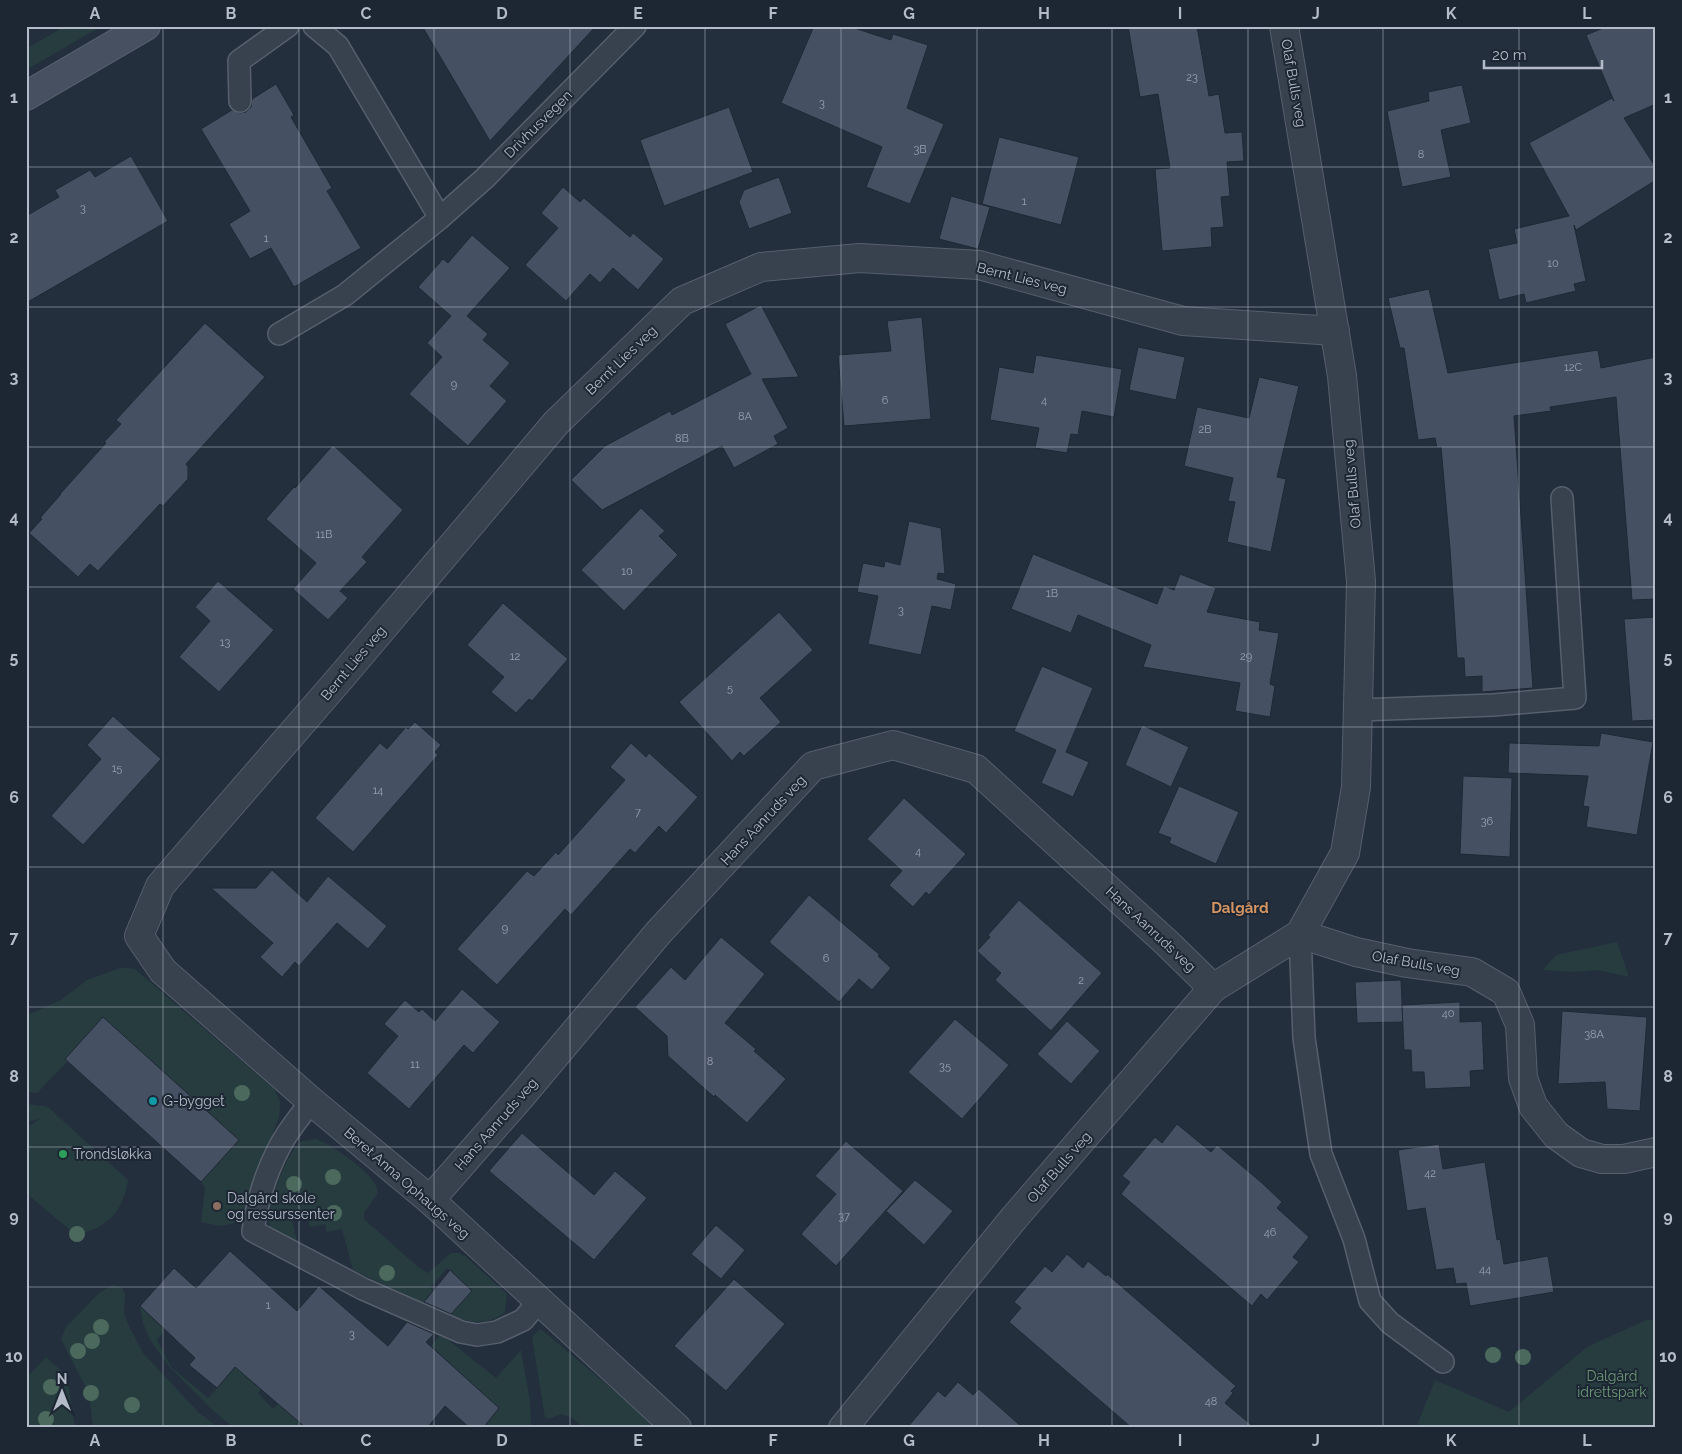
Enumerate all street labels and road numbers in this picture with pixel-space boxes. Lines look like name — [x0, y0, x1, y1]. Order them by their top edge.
street label: Olaf Bulls veg — [1278, 38, 1310, 128]
street label: Drivhusvegen — [501, 87, 575, 161]
street label: Bernt Lies veg — [975, 259, 1069, 297]
street label: Bernt Lies veg — [582, 322, 660, 398]
street label: Olaf Bulls veg — [1340, 439, 1364, 529]
street label: Bernt Lies veg — [317, 623, 389, 703]
street label: Hans Aanruds veg — [717, 772, 809, 868]
street label: Hans Aanruds veg — [1103, 883, 1199, 975]
street label: Olaf Bulls veg — [1371, 947, 1461, 979]
street label: Hans Aanruds veg — [452, 1075, 540, 1173]
street label: Beret Anna Ophaugs veg — [341, 1124, 473, 1242]
street label: Olaf Bulls veg — [1024, 1128, 1094, 1206]

